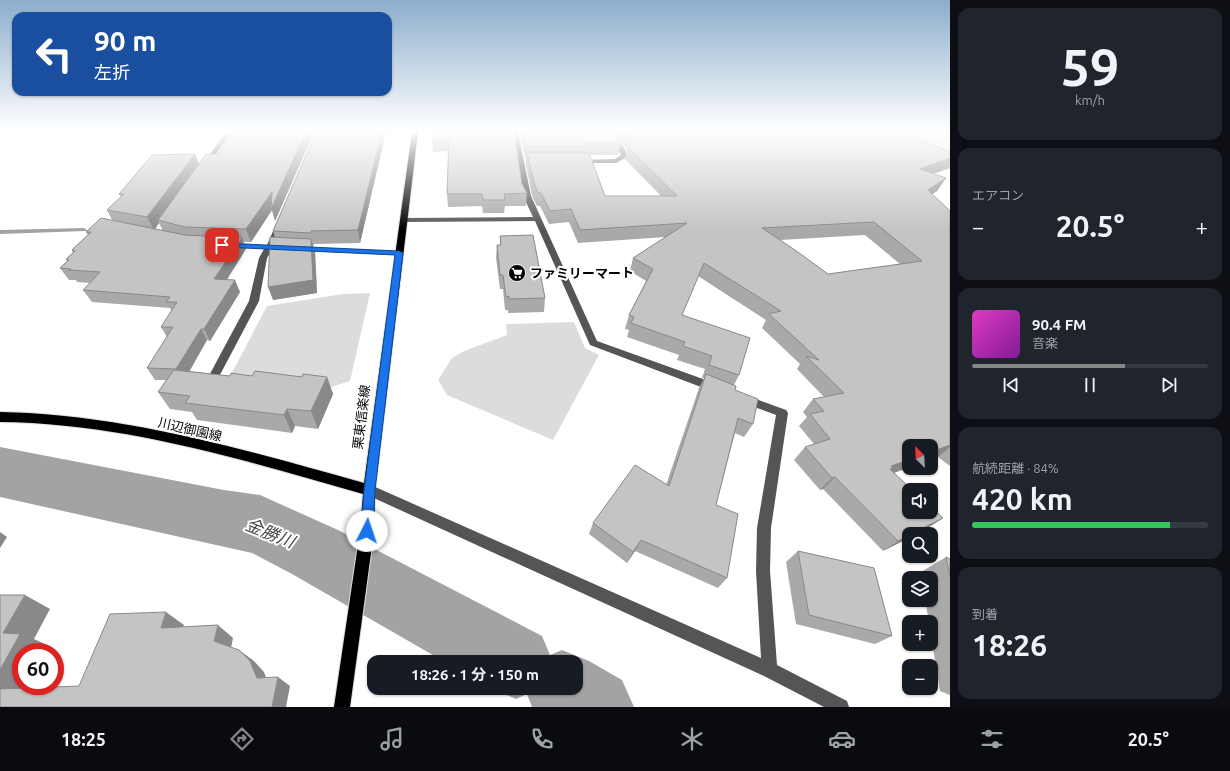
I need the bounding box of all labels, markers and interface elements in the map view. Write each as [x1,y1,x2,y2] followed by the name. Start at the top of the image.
[94,25,156,56] text: 90 m
[28,28,80,80] icon: left
[1061,38,1119,96] text: 59
[94,62,130,82] text: 左折
[1075,93,1105,107] text: km/h
[972,188,1024,202] text: エアコン
[1056,209,1124,243] text: 20.5°
[972,214,984,239] text: −
[1196,214,1208,239] text: +
[205,228,239,262] pin
[211,234,233,256] icon: arrive
[507,263,527,283] supermarket icon: ファミリーマート
[530,266,634,280] place label: ファミリーマート
[1032,316,1086,333] text: 90.4 FM
[1032,336,1058,350] text: 音楽
[1000,374,1022,396] icon: previous
[1079,374,1101,396] icon: pause
[1158,374,1180,396] icon: next
[350,384,372,450] street label: 栗東信楽線
[157,415,223,443] street label: 川辺御園線
[902,439,938,475] north arrow
[902,439,938,695] map controls
[972,461,1059,475] text: 航続距離 · 84%
[972,482,1073,516] text: 420 km
[902,483,938,519] button: sound
[346,510,388,552] position arrow
[243,514,299,552] water label: 金勝川
[902,527,938,563] button: search
[902,571,938,607] button: layers
[972,607,998,621] text: 到着
[902,615,938,651] button: +
[972,628,1047,662] text: 18:26
[12,643,64,695] speed limit sign: 60
[902,659,938,695] button: −
[411,666,539,683] text: 18:26 · 1 分 · 150 m
[228,725,256,753] icon: directions
[378,725,406,753] icon: music
[528,725,556,753] icon: phone
[678,725,706,753] icon: climate
[828,725,856,753] icon: car
[978,725,1006,753] icon: filters
[61,729,106,749] text: 18:25
[1128,729,1169,749] text: 20.5°

